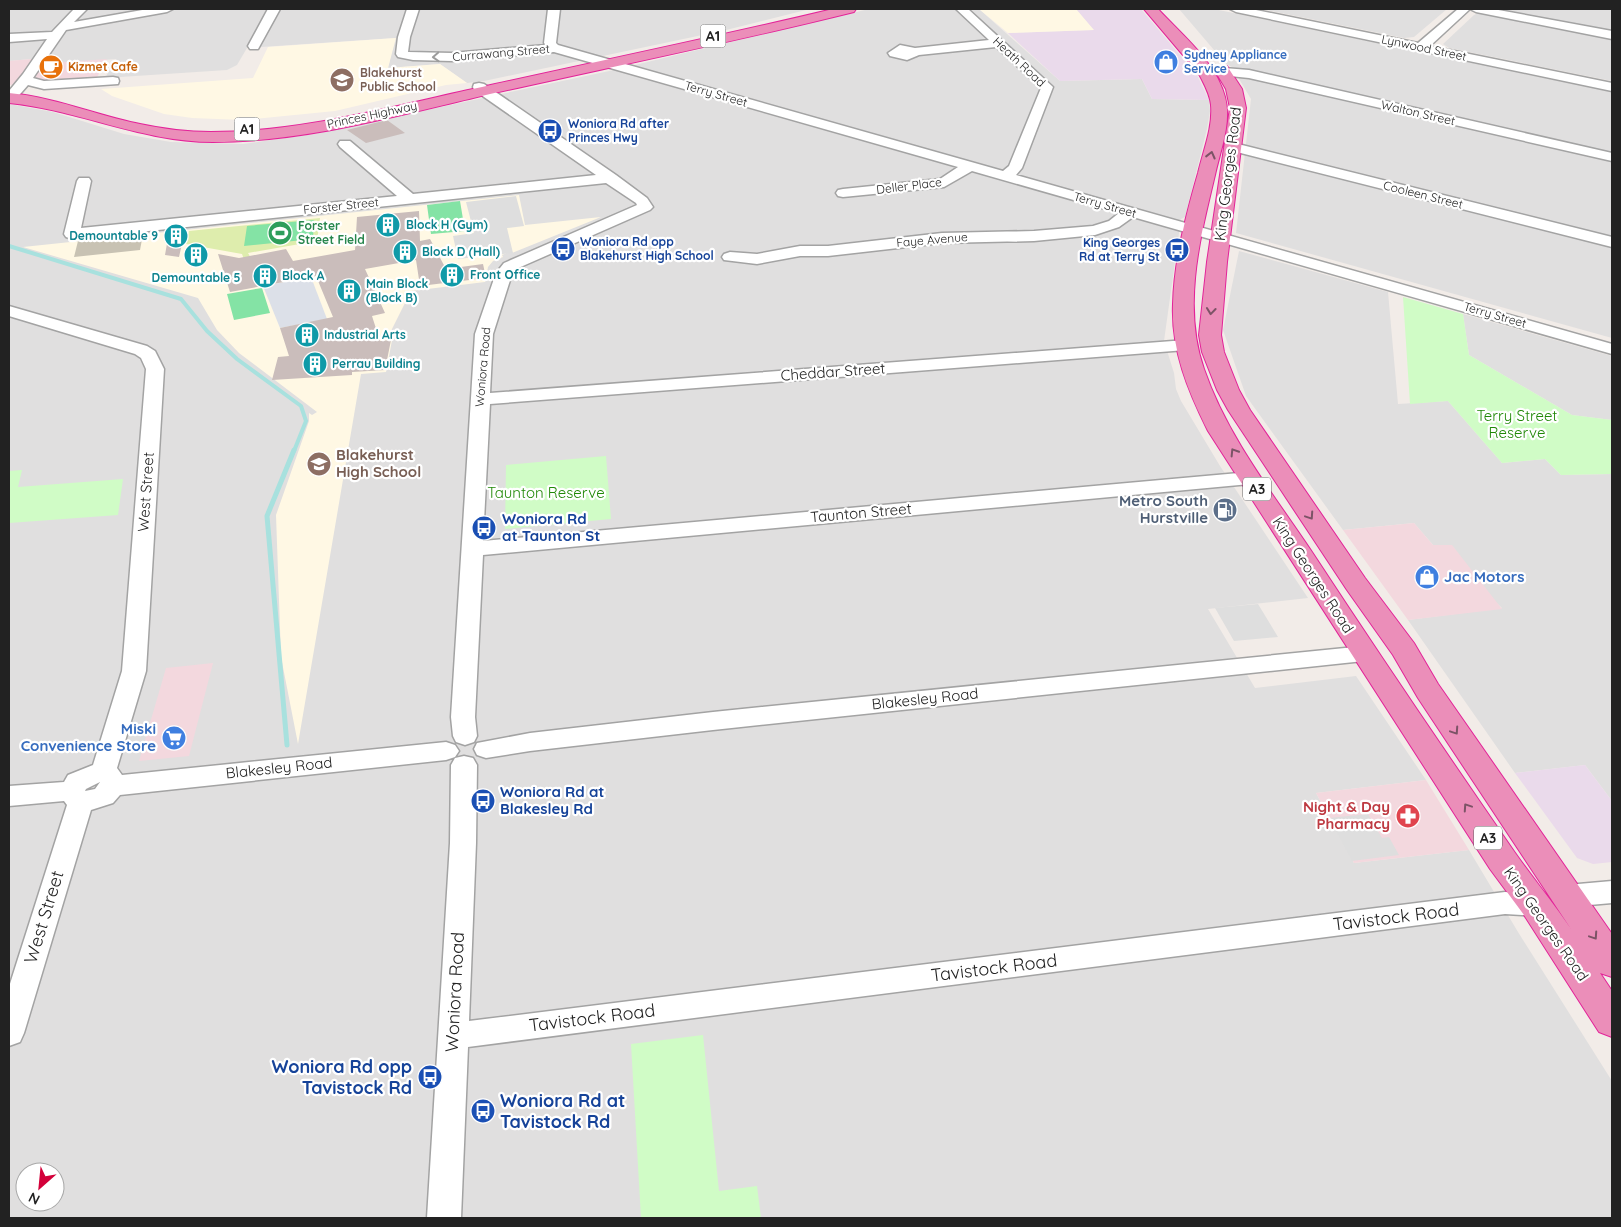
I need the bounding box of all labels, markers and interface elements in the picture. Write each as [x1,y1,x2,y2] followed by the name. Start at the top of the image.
[700,24,726,48] road number: A1
[1380,31,1468,64] street label: Lynwood Street
[990,33,1049,90] street label: Heath Road
[452,41,550,64] street label: Currawang Street
[1184,47,1287,76] place label: Sydney Appliance Service
[1153,49,1179,75] shop icon: Sydney Appliance Service
[432,52,440,63] one-way arrow
[38,54,64,80] cafe icon: Kizmet Cafe
[68,59,138,74] place label: Kizmet Cafe
[360,65,436,94] place label: Blakehurst Public School
[329,67,355,93] school or university icon: Blakehurst Public School
[683,77,749,110] street label: Terry Street
[1380,97,1457,128] street label: Walton Street
[325,98,418,131] street label: Princes Highway
[1210,106,1245,242] street label: King Georges Road
[568,116,669,145] place label: Woniora Rd after Princes Hwy
[234,118,260,140] road number: A1
[537,118,563,144] bus stop icon: Woniora Rd after Princes Hwy
[1205,151,1216,160] one-way arrow
[875,174,943,197] street label: Deller Place
[1382,177,1464,212] street label: Cooleen Street
[1072,188,1138,221] street label: Terry Street
[303,194,379,217] street label: Forster Street
[375,212,401,238] building icon: Block H (Gym)
[406,217,488,232] place label: Block H (Gym)
[298,218,365,247] place label: Forster Street Field
[267,220,293,246] sports icon: Forster Street Field
[163,223,189,249] building icon: Demountable 9
[69,228,158,243] place label: Demountable 9
[896,229,969,250] street label: Faye Avenue
[580,234,714,263] place label: Woniora Rd opp Blakehurst High School
[1079,235,1160,264] place label: King Georges Rd at Terry St
[550,236,576,262] bus stop icon: Woniora Rd opp Blakehurst High School
[1164,237,1190,263] bus stop icon: King Georges Rd at Terry St
[392,239,418,265] building icon: Block D (Hall)
[183,242,209,268] building icon: Demountable 5
[422,244,500,259] place label: Block D (Hall)
[439,262,465,288] building icon: Front Office
[252,263,278,289] building icon: Block A
[470,267,540,282] place label: Front Office
[282,268,325,283] place label: Block A
[152,270,241,285] place label: Demountable 5
[366,276,428,305] place label: Main Block (Block B)
[336,278,362,304] building icon: Main Block (Block B)
[1462,298,1528,331] street label: Terry Street
[1206,307,1217,315] one-way arrow
[294,322,320,348] building icon: Industrial Arts
[472,326,493,408] street label: Woniora Road
[324,327,406,342] place label: Industrial Arts
[302,351,328,377] building icon: Perrau Building
[332,356,420,371] place label: Perrau Building
[780,358,886,385] street label: Cheddar Street
[1477,406,1557,442] park label: Terry Street Reserve
[336,445,421,481] place label: Blakehurst High School
[1230,448,1240,457] one-way arrow
[133,451,158,533] street label: West Street
[306,451,332,477] school or university icon: Blakehurst High School
[1243,478,1271,500] road number: A3
[487,483,605,502] park label: Taunton Reserve
[1119,491,1208,527] place label: Metro South Hurstville
[1212,497,1238,523] fuel station icon: Metro South Hurstville
[810,499,912,526] street label: Taunton Street
[502,509,600,545] place label: Woniora Rd at Taunton St
[1304,510,1313,520] one-way arrow
[1269,513,1358,636] street label: King Georges Road
[471,515,497,541] bus stop icon: Woniora Rd at Taunton St
[1414,564,1440,590] shop icon: Jac Motors
[1444,567,1525,586] place label: Jac Motors
[871,683,979,714] street label: Blakesley Road
[21,719,156,755] place label: Miski Convenience Store
[161,725,187,751] supermarket icon: Miski Convenience Store
[1449,726,1458,735] one-way arrow
[225,752,333,783] street label: Blakesley Road
[500,782,604,818] place label: Woniora Rd at Blakesley Rd
[470,788,496,814] bus stop icon: Woniora Rd at Blakesley Rd
[1303,797,1390,833] place label: Night & Day Pharmacy
[1395,803,1421,829] pharmacy icon: Night & Day Pharmacy
[1464,803,1473,813] one-way arrow
[1474,826,1502,850] road number: A3
[1500,863,1593,984] street label: King Georges Road
[18,868,69,966] street label: West Street
[1332,897,1460,936] street label: Tavistock Road
[1588,930,1597,940] one-way arrow
[440,931,469,1053] street label: Woniora Road
[930,948,1058,987] street label: Tavistock Road
[528,998,656,1037] street label: Tavistock Road
[271,1055,412,1099] place label: Woniora Rd opp Tavistock Rd
[417,1064,443,1090] bus stop icon: Woniora Rd opp Tavistock Rd
[500,1089,625,1133] place label: Woniora Rd at Tavistock Rd
[470,1098,496,1124] bus stop icon: Woniora Rd at Tavistock Rd
[15,1162,65,1212] north arrow
[25,1188,43,1209] text: N

